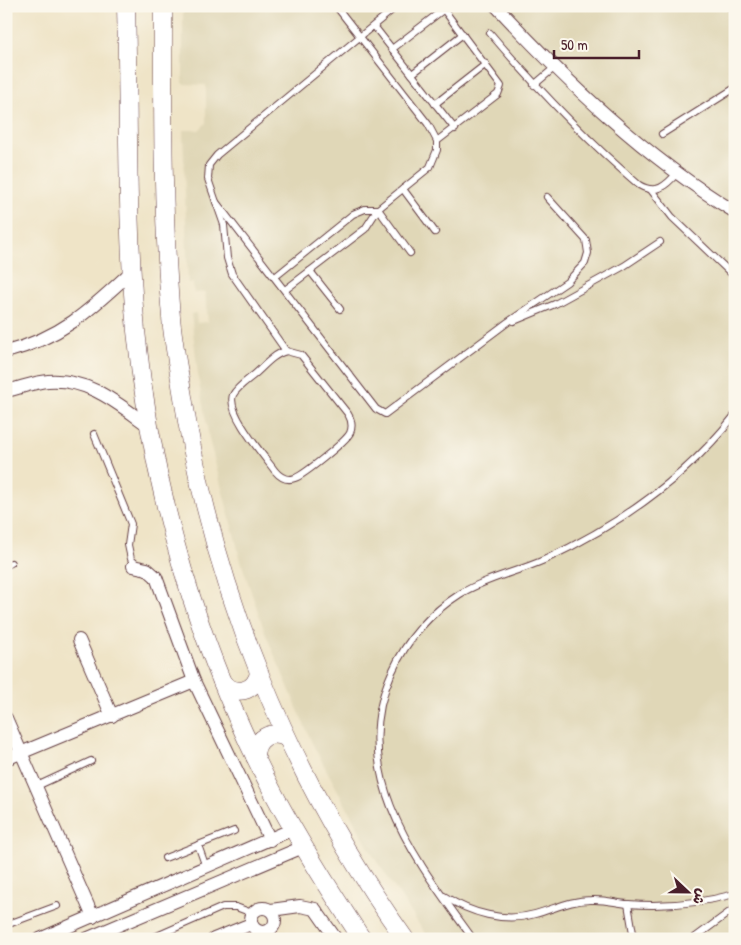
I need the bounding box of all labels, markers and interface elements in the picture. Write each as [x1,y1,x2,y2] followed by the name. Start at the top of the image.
[554,28,638,60] scale bar
[561,34,588,55] text: 50 m
[664,868,714,918] north arrow
[689,886,712,908] text: ش

